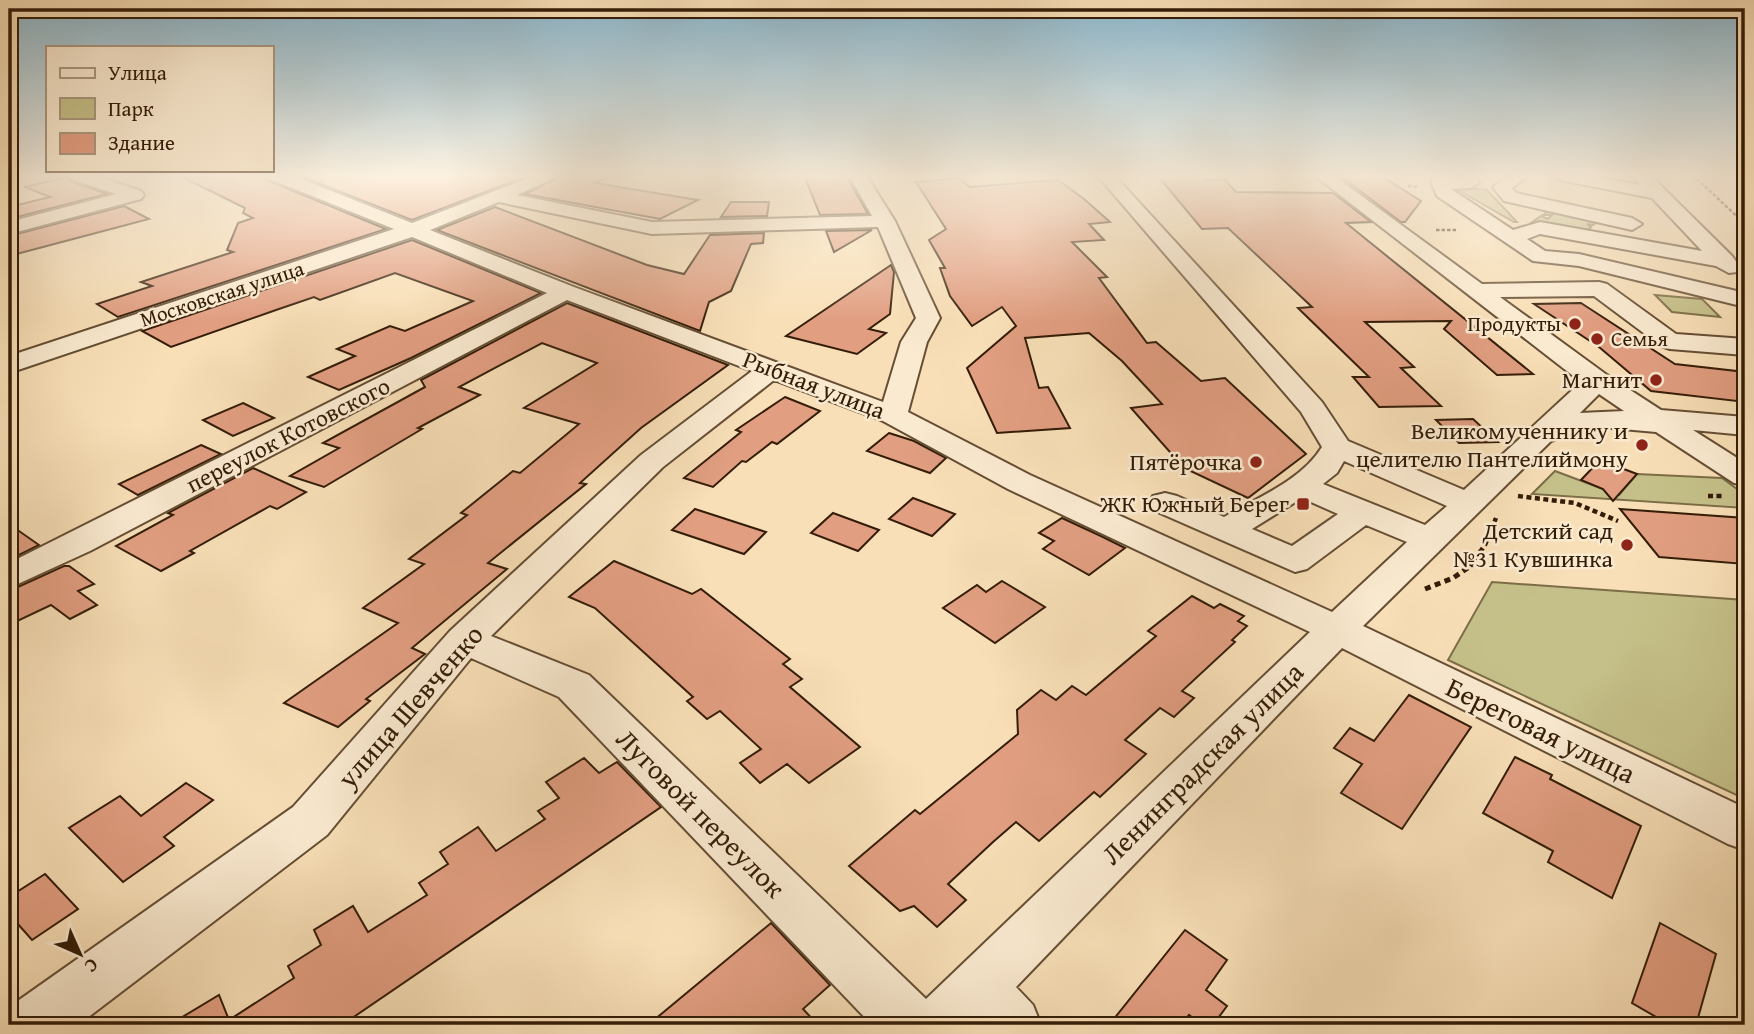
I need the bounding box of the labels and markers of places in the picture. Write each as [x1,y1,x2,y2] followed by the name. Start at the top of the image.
[1467,308,1561,339] place label: Продукты
[1567,316,1583,332] marker: Продукты
[1611,323,1668,354] place label: Семья
[1589,331,1605,347] marker: Семья
[1562,362,1642,397] place label: Магнит
[1648,372,1664,388] marker: Магнит
[1356,413,1628,476] place label: Великомученнику и целителю Пантелиймону
[1634,437,1650,453] marker: Великомученнику и целителю Пантелиймону
[1130,444,1243,479] place label: Пятёрочка
[1248,454,1264,470] marker: Пятёрочка
[1099,486,1289,521] place label: ЖК Южный Берег
[1295,496,1311,512] marker: ЖК Южный Берег
[1453,513,1614,576] place label: Детский сад №31 Кувшинка
[1619,537,1635,553] marker: Детский сад №31 Кувшинка

